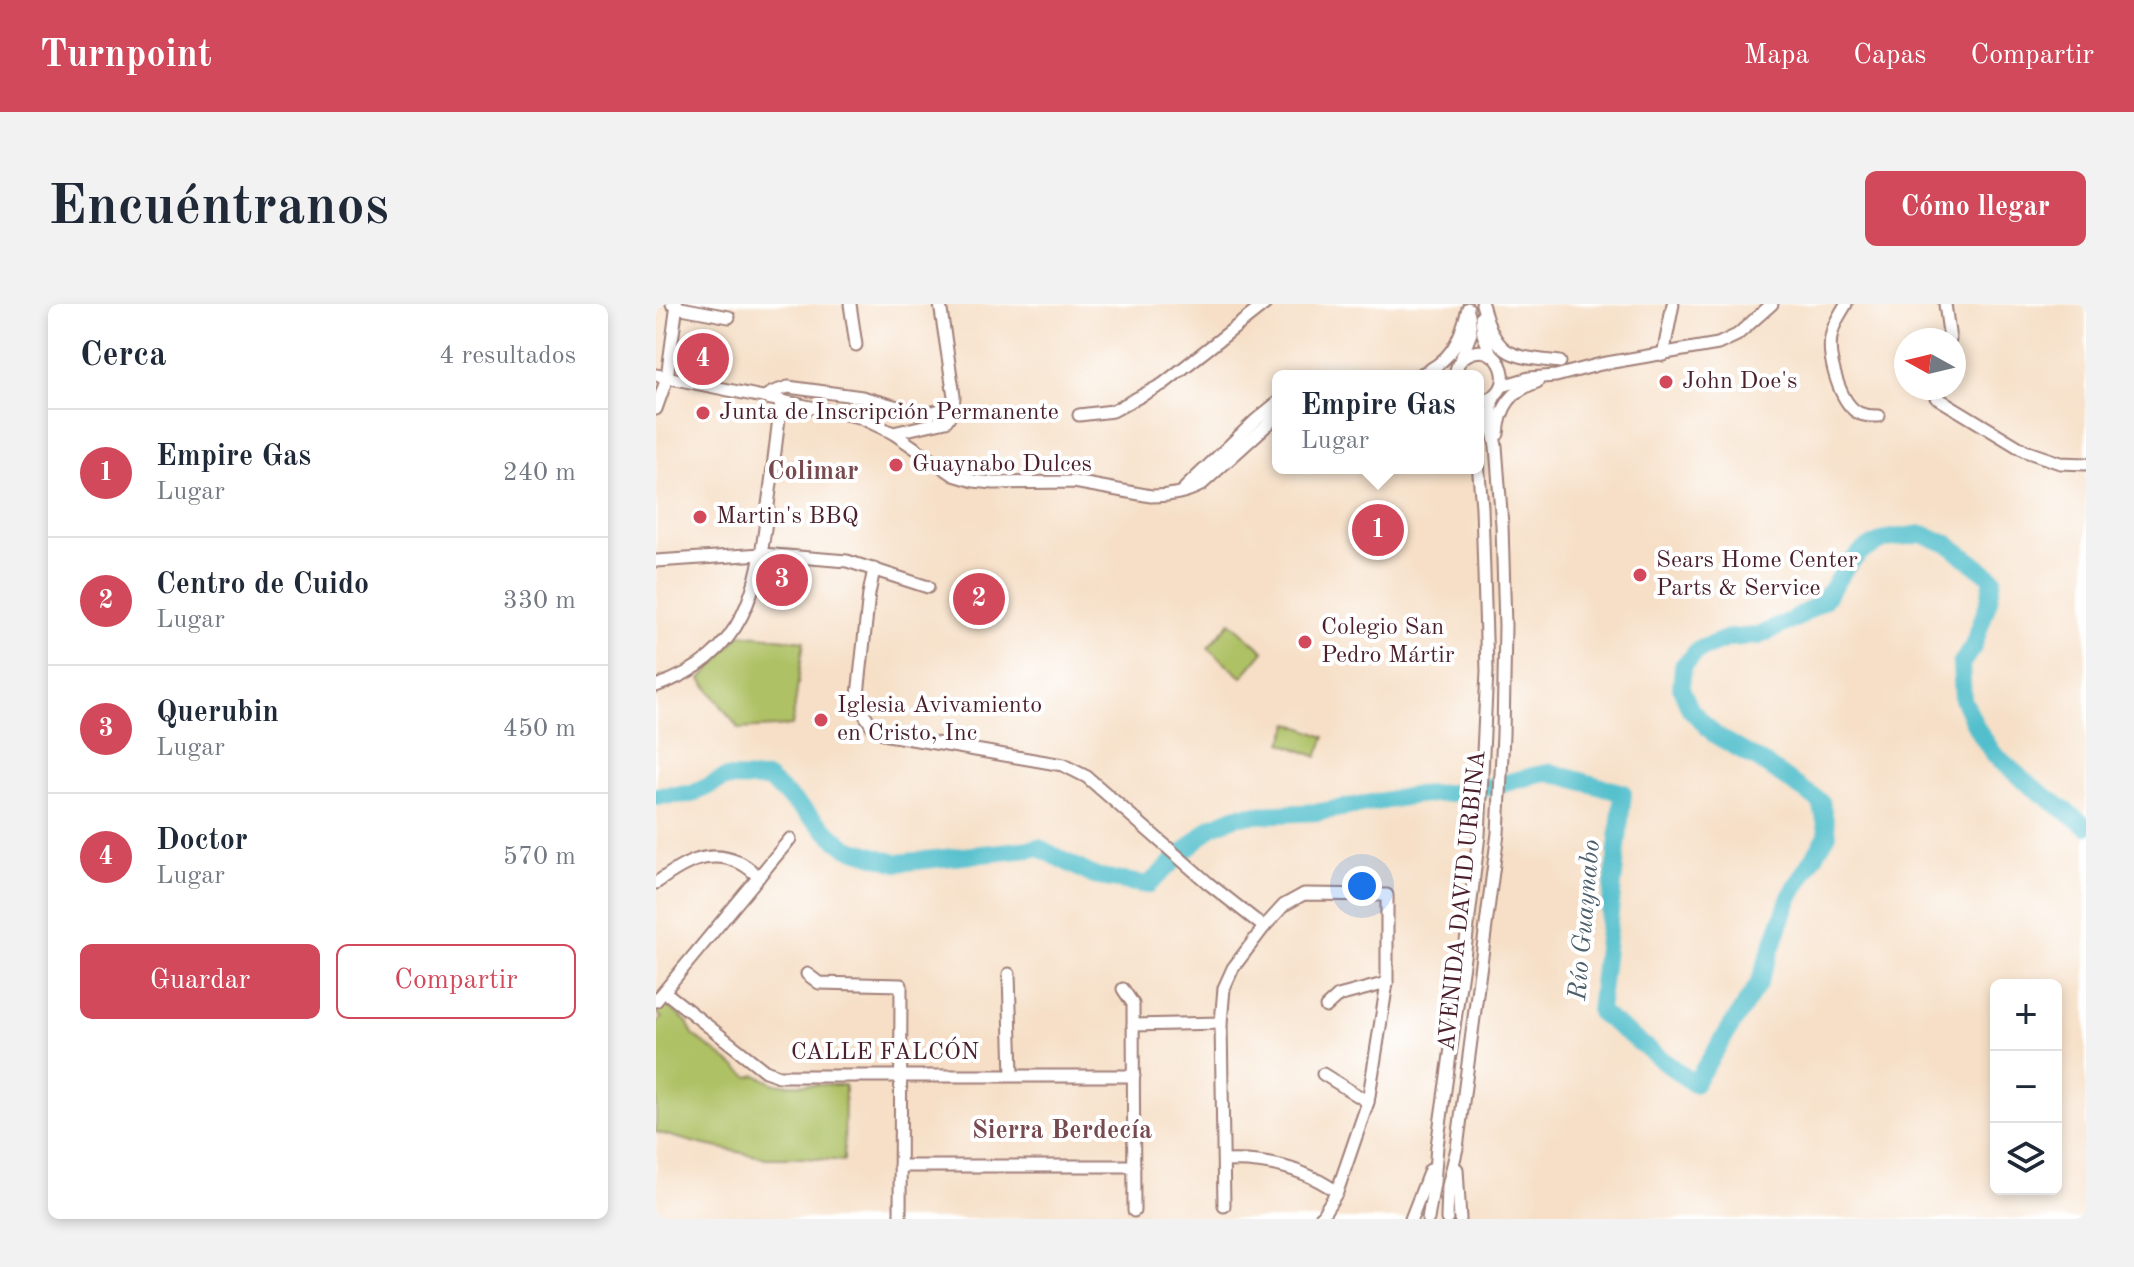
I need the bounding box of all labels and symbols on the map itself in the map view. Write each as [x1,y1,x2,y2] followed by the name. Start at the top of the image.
[1894,328,1966,400] north arrow
[677,329,729,389] pin: 4
[1682,370,1797,394] place label: John Doe's
[1657,373,1675,391] marker: John Doe's
[719,401,1059,425] place label: Junta de Inscripción Permanente
[694,404,712,422] marker: Junta de Inscripción Permanente
[912,453,1092,477] place label: Guaynabo Dulces
[887,456,905,474] marker: Guaynabo Dulces
[767,459,859,485] district label: Colimar
[1352,500,1404,560] pin: 1
[716,505,858,529] place label: Martin's BBQ
[691,508,709,526] marker: Martin's BBQ
[1656,549,1858,601] place label: Sears Home Center Parts & Service
[756,550,808,610] pin: 3
[1631,566,1649,584] marker: Sears Home Center Parts & Service
[953,569,1005,629] pin: 2
[1321,616,1455,668] place label: Colegio San Pedro Mártir
[1296,633,1314,651] marker: Colegio San Pedro Mártir
[837,694,1042,746] place label: Iglesia Avivamiento en Cristo, Inc
[812,711,830,729] marker: Iglesia Avivamiento en Cristo, Inc
[1435,749,1491,1053] street label: AVENIDA DAVID URBINA
[1565,838,1605,1003] water label: Río Guaynabo
[1342,866,1382,906] your location
[791,1036,979,1065] street label: CALLE FALCÓN
[972,1118,1152,1144] district label: Sierra Berdecía

